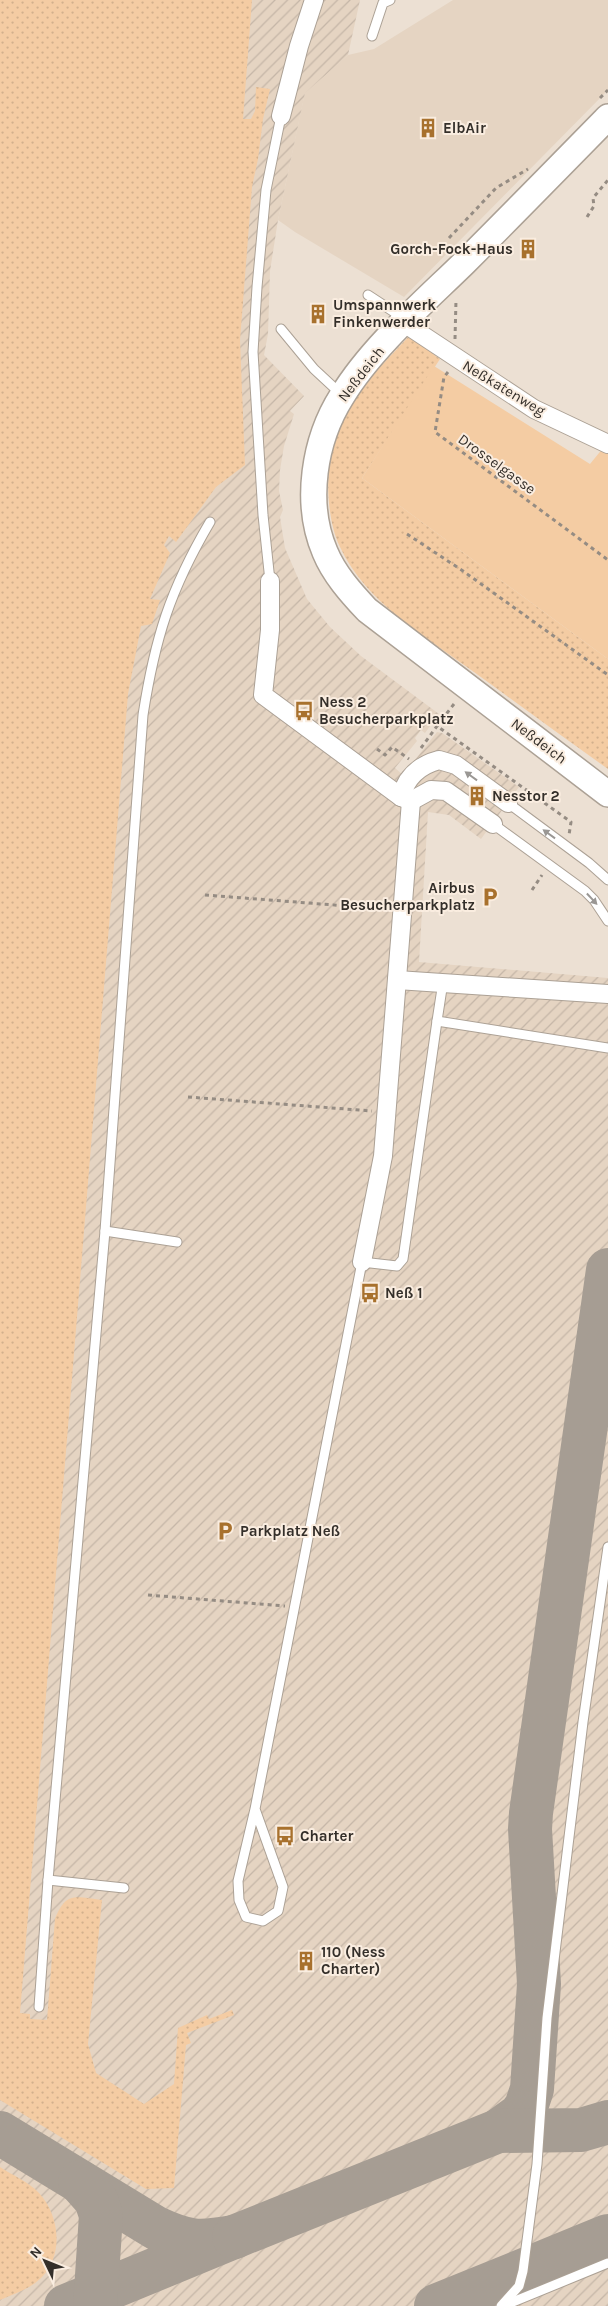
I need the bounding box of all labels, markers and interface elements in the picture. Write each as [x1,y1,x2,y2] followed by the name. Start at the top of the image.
[417,117,439,139] building icon: ElbAir
[443,119,486,137] place label: ElbAir
[517,238,539,260] building icon: Gorch-Fock-Haus
[390,240,513,258] place label: Gorch-Fock-Haus
[333,296,436,331] place label: Umspannwerk Finkenwerder
[307,303,329,325] building icon: Umspannwerk Finkenwerder
[334,343,388,405] street label: Neßdeich
[459,356,549,420] street label: Neßkatenweg
[455,430,539,498] street label: Drosselgasse
[319,693,454,728] place label: Ness 2 Besucherparkplatz
[293,700,315,722] bus stop icon: Ness 2 Besucherparkplatz
[508,714,570,768] street label: Neßdeich
[464,771,478,781] one-way arrow
[466,785,488,807] building icon: Nesstor 2
[492,787,560,805] place label: Nesstor 2
[543,828,556,839] one-way arrow
[340,879,475,914] place label: Airbus Besucherparkplatz
[479,886,501,908] parking icon: Airbus Besucherparkplatz
[586,892,598,904] one-way arrow
[359,1282,381,1304] bus stop icon: Neß 1
[385,1284,423,1302] place label: Neß 1
[214,1520,236,1542] parking icon: Parkplatz Neß
[240,1522,340,1540] place label: Parkplatz Neß
[274,1825,296,1847] bus stop icon: Charter
[300,1827,353,1845] place label: Charter
[321,1943,386,1978] place label: 110 (Ness Charter)
[295,1950,317,1972] building icon: 110 (Ness Charter)
[20,2236,70,2286] north arrow
[26,2243,46,2262] text: N

